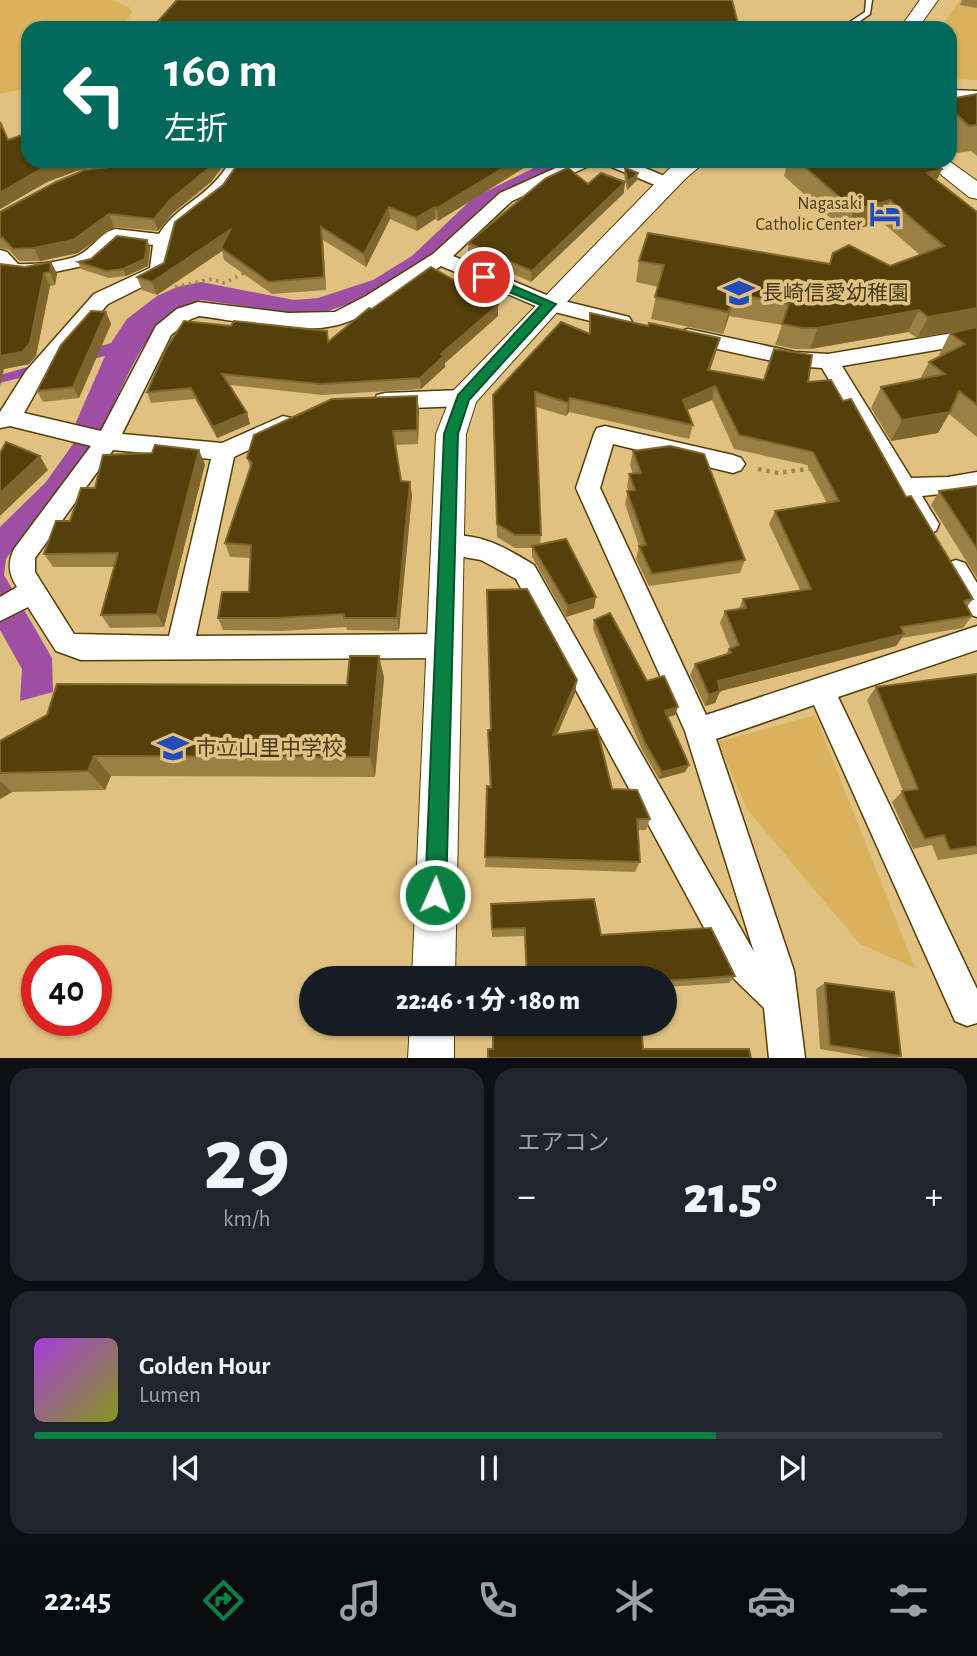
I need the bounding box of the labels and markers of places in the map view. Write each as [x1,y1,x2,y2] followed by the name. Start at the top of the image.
[755,195,862,234] place label: Nagasaki Catholic Center
[868,197,902,231] hotel icon: Nagasaki Catholic Center
[454,247,514,307] pin
[722,276,756,310] school or university icon: 長崎信愛幼稚園
[762,282,909,304] place label: 長崎信愛幼稚園
[156,731,190,765] school or university icon: 市立山里中学校
[196,737,343,759] place label: 市立山里中学校

